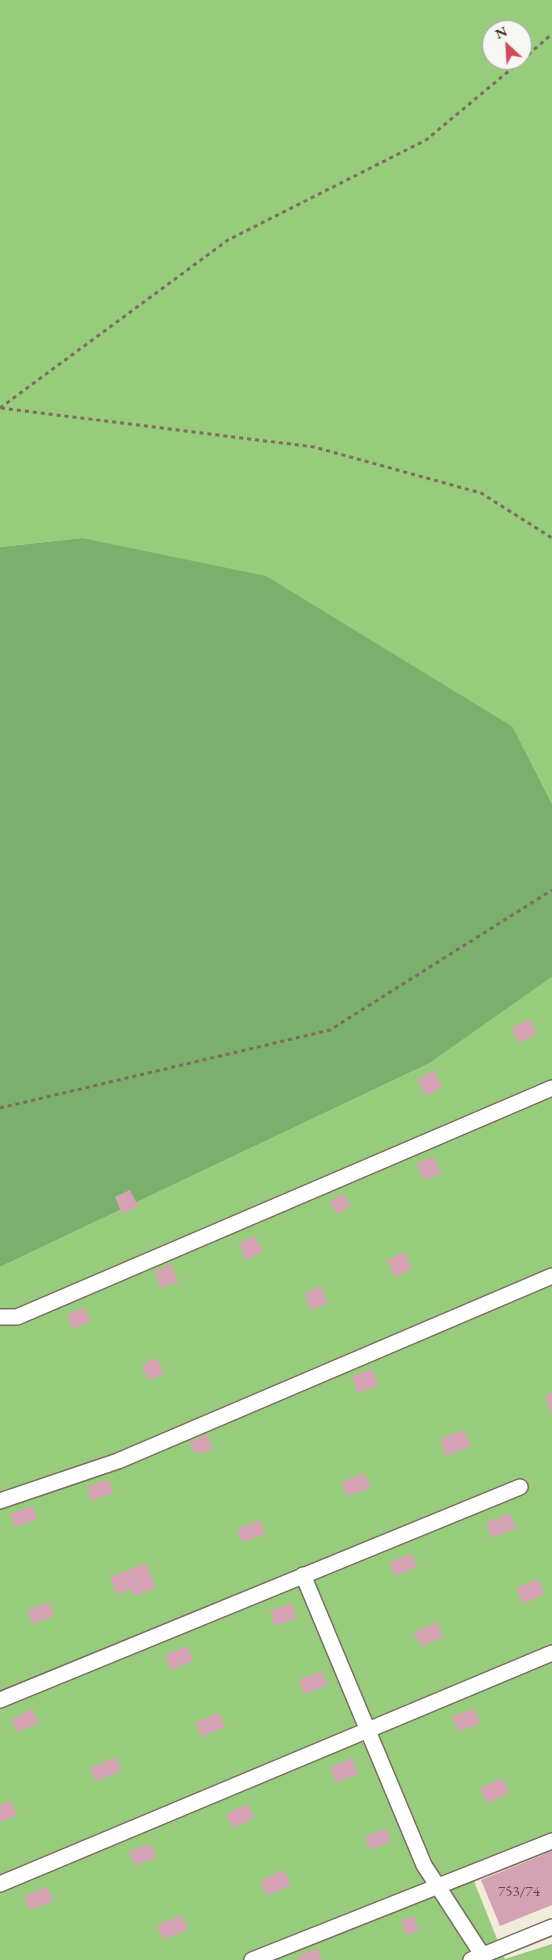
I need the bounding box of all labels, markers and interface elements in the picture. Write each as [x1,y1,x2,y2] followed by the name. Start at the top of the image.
[482,20,532,70] north arrow
[492,22,510,43] text: N
[498,1883,540,1901] house number: 753/74

